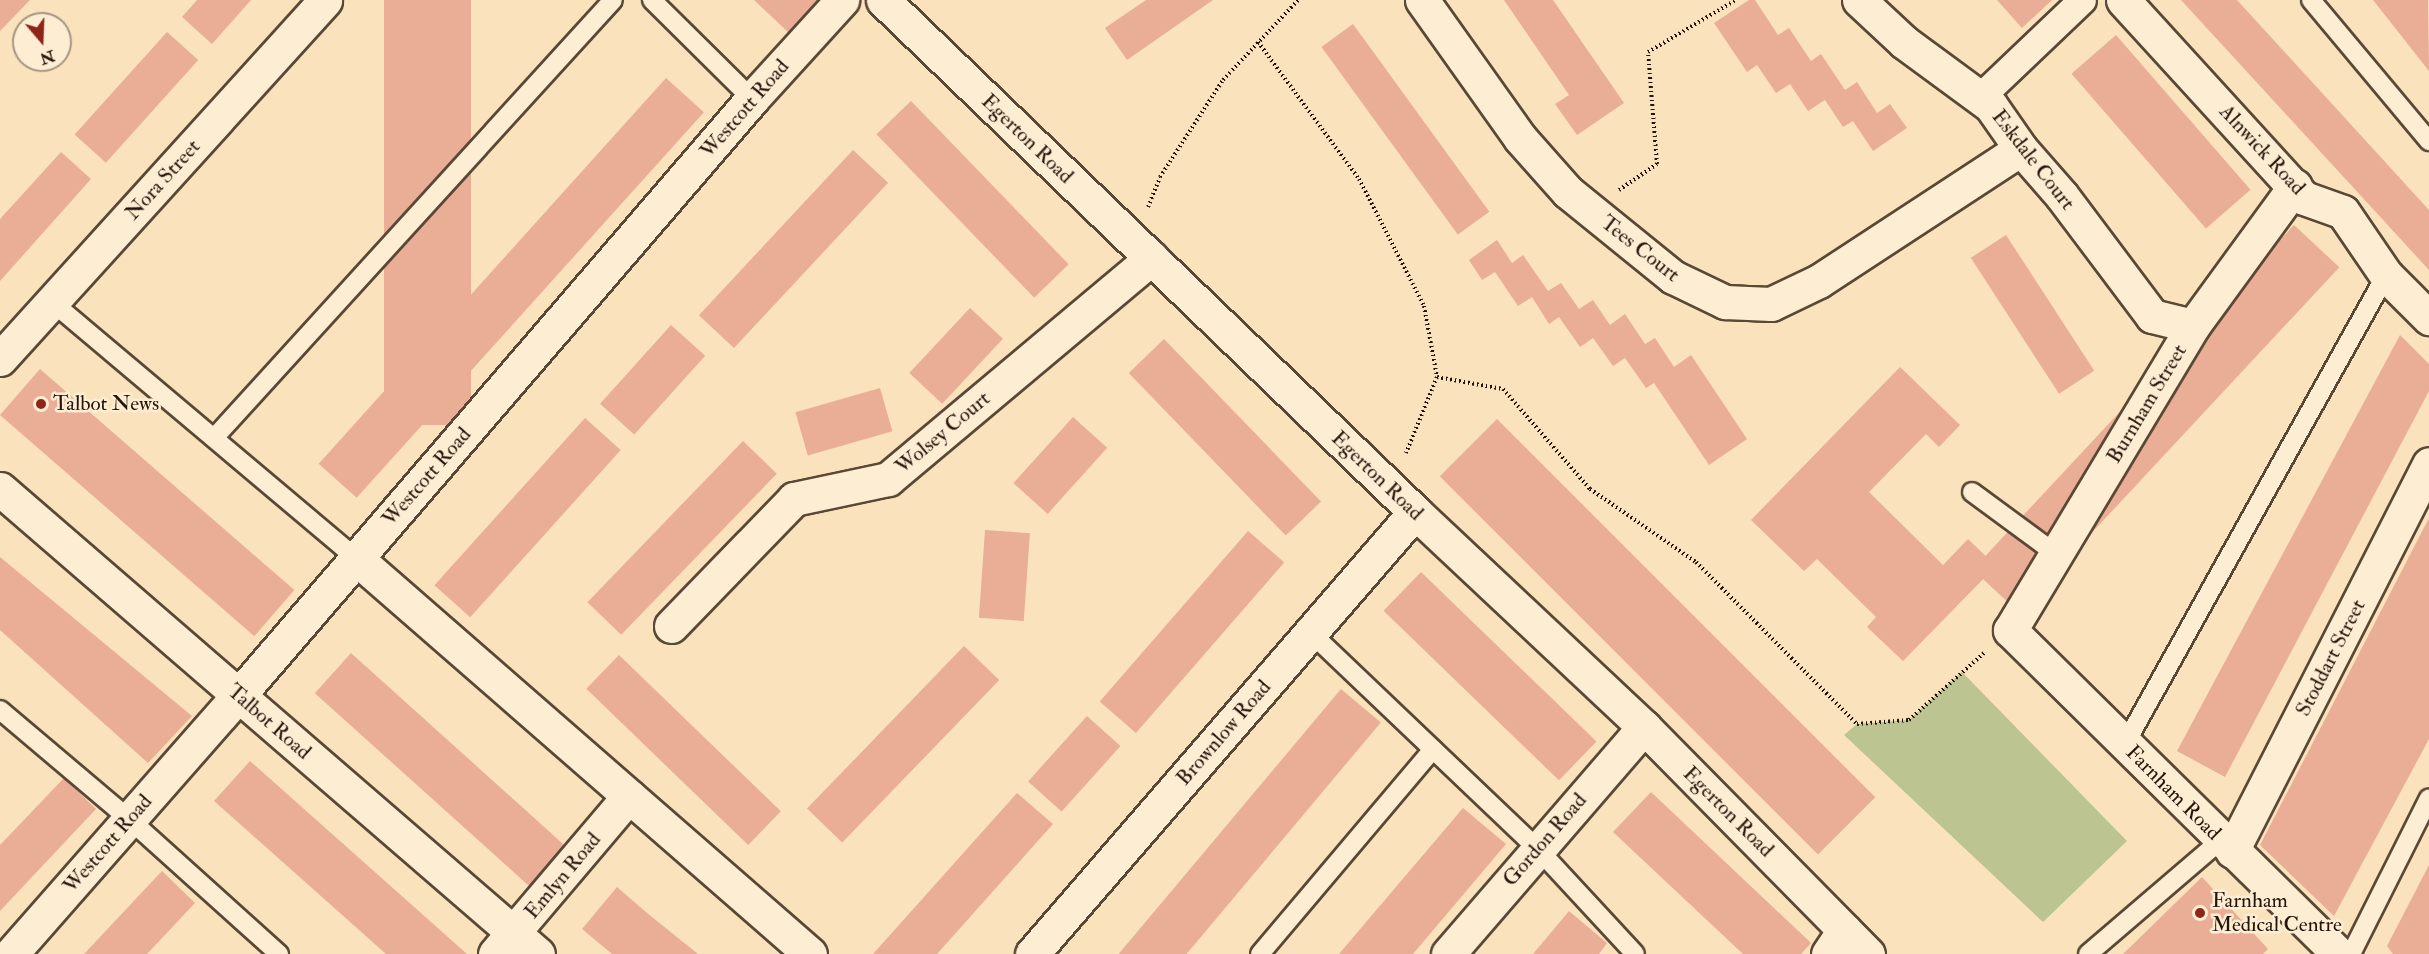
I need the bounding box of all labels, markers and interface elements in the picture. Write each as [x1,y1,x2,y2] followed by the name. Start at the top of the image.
[12,12,72,72] north arrow
[37,45,57,69] text: N
[695,54,795,164] street label: Westcott Road
[976,89,1078,189] street label: Egerton Road
[2214,100,2310,200] street label: Alnwick Road
[1986,105,2080,215] street label: Eskdale Court
[120,134,206,226] street label: Nora Street
[1596,210,1684,288] street label: Tees Court
[2102,340,2192,468] street label: Burnham Street
[891,386,995,480] street label: Wolsey Court
[53,391,159,417] place label: Talbot News
[34,397,48,411] marker: Talbot News
[377,422,477,532] street label: Westcott Road
[1326,426,1428,526] street label: Egerton Road
[2291,595,2371,721] street label: Stoddart Street
[1171,675,1277,791] street label: Brownlow Road
[222,679,316,765] street label: Talbot Road
[2120,740,2226,846] street label: Farnham Road
[1677,761,1779,863] street label: Egerton Road
[1498,788,1592,892] street label: Gordon Road
[58,789,158,899] street label: Westcott Road
[520,828,606,924] street label: Emlyn Road
[2212,888,2342,938] place label: Farnham Medical Centre
[2193,906,2207,920] marker: Farnham Medical Centre

